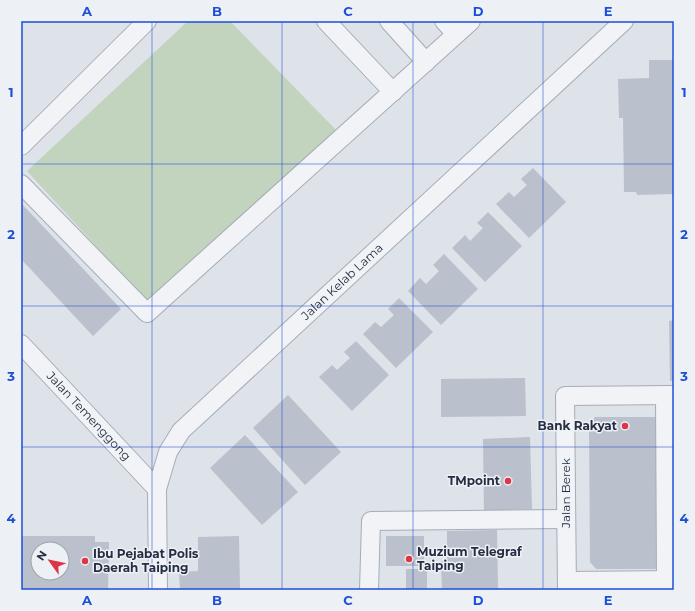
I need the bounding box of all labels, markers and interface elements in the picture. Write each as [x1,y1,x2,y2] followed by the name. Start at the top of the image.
[81,3,93,19] text: A
[212,3,222,19] text: B
[343,3,353,19] text: C
[473,3,484,19] text: D
[604,3,613,19] text: E
[8,84,14,100] text: 1
[681,84,687,100] text: 1
[7,226,15,242] text: 2
[680,226,688,242] text: 2
[297,240,386,324] street label: Jalan Kelab Lama
[43,367,134,464] street label: Jalan Temenggong
[6,368,15,384] text: 3
[679,368,688,384] text: 3
[538,418,618,433] place label: Bank Rakyat
[620,421,630,431] marker: Bank Rakyat
[558,457,573,529] street label: Jalan Berek
[448,473,501,488] place label: TMpoint
[503,476,513,486] marker: TMpoint
[7,510,16,526] text: 4
[680,510,689,526] text: 4
[30,541,70,581] north arrow
[417,544,523,573] place label: Muzium Telegraf Taiping
[93,546,199,575] place label: Ibu Pejabat Polis Daerah Taiping
[33,548,50,563] text: N
[404,554,414,564] marker: Muzium Telegraf Taiping
[80,556,90,566] marker: Ibu Pejabat Polis Daerah Taiping
[81,592,93,608] text: A
[212,592,222,608] text: B
[343,592,353,608] text: C
[473,592,484,608] text: D
[604,592,613,608] text: E

